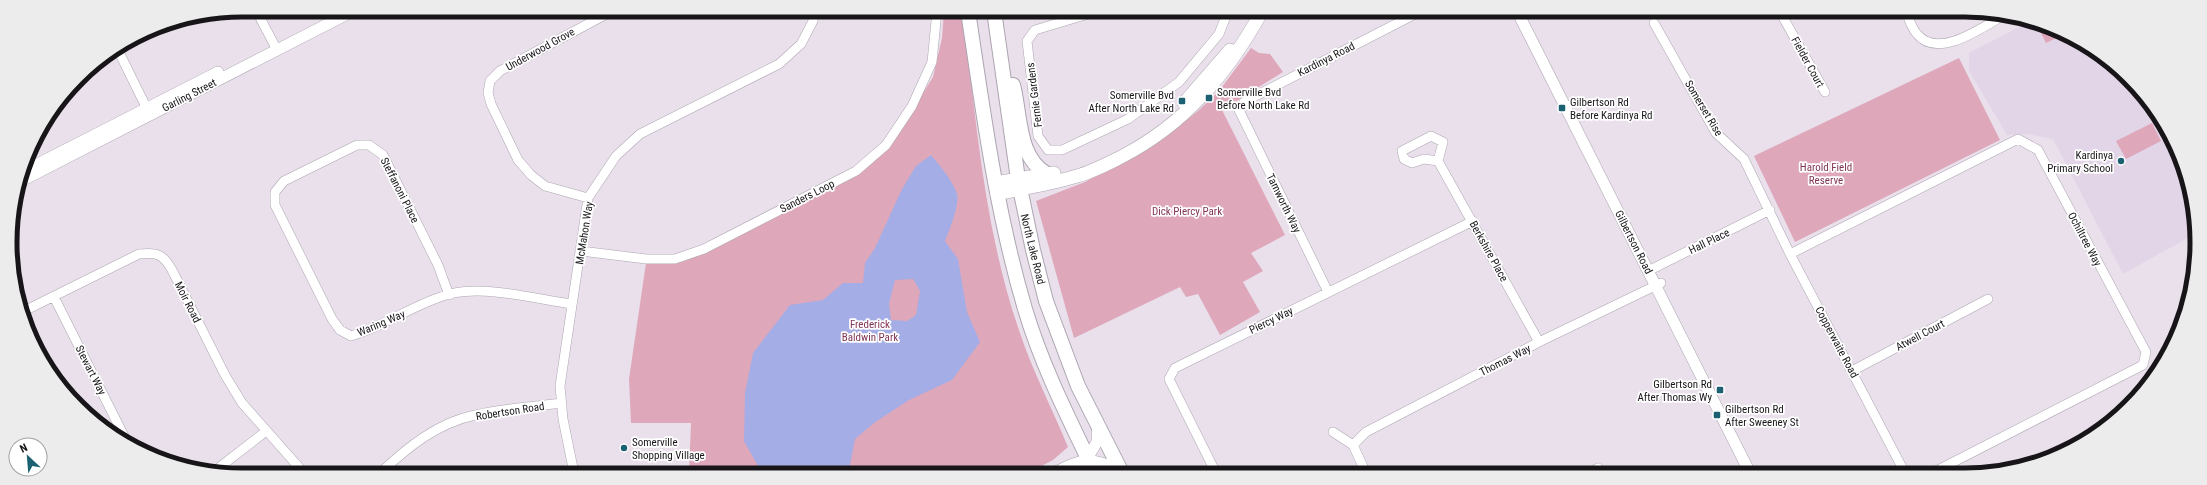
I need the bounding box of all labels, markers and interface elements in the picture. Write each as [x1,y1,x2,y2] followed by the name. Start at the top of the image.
[504,25,577,74] street label: Underwood Grove
[1788,35,1827,90] street label: Fielder Court
[1296,40,1357,79] street label: Kardinya Road
[1024,62,1045,128] street label: Fernie Gardens
[160,76,219,115] street label: Garling Street
[1682,78,1725,138] street label: Somerset Rise
[1217,86,1309,112] place label: Somerville Bvd Before North Lake Rd
[1089,89,1174,115] place label: Somerville Bvd After North Lake Rd
[1204,93,1214,103] marker: Somerville Bvd Before North Lake Rd
[1177,96,1187,106] marker: Somerville Bvd After North Lake Rd
[1570,96,1653,122] place label: Gilbertson Rd Before Kardinya Rd
[1557,103,1567,113] marker: Gilbertson Rd Before Kardinya Rd
[2047,149,2113,175] place label: Kardinya Primary School
[377,155,422,225] street label: Steffanoni Place
[2116,156,2126,166] marker: Kardinya Primary School
[1800,161,1852,187] park label: Harold Field Reserve
[1264,172,1304,235] street label: Tamworth Way
[778,177,837,216] street label: Sanders Loop
[573,200,596,266] street label: McMahon Way
[1152,205,1222,218] park label: Dick Piercy Park
[1612,208,1655,276] street label: Gilbertson Road
[2065,210,2104,269] street label: Ochiltree Way
[1017,213,1048,286] street label: North Lake Road
[1467,219,1511,284] street label: Berkshire Place
[1687,226,1732,257] street label: Hall Place
[172,280,203,325] street label: Moir Road
[1247,304,1296,337] street label: Piercy Way
[1812,304,1861,380] street label: Copperwaite Road
[355,307,407,339] street label: Waring Way
[1894,317,1947,354] street label: Atwell Court
[842,318,898,344] park label: Frederick Baldwin Park
[1477,342,1533,379] street label: Thomas Way
[73,343,109,398] street label: Stewart Way
[1637,378,1712,404] place label: Gilbertson Rd After Thomas Wy
[1715,385,1725,395] marker: Gilbertson Rd After Thomas Wy
[475,400,545,423] street label: Robertson Road
[1725,403,1799,429] place label: Gilbertson Rd After Sweeney St
[1712,410,1722,420] marker: Gilbertson Rd After Sweeney St
[632,436,705,462] place label: Somerville Shopping Village
[8,437,48,477] north arrow
[18,441,30,456] text: N
[619,443,629,453] marker: Somerville Shopping Village

